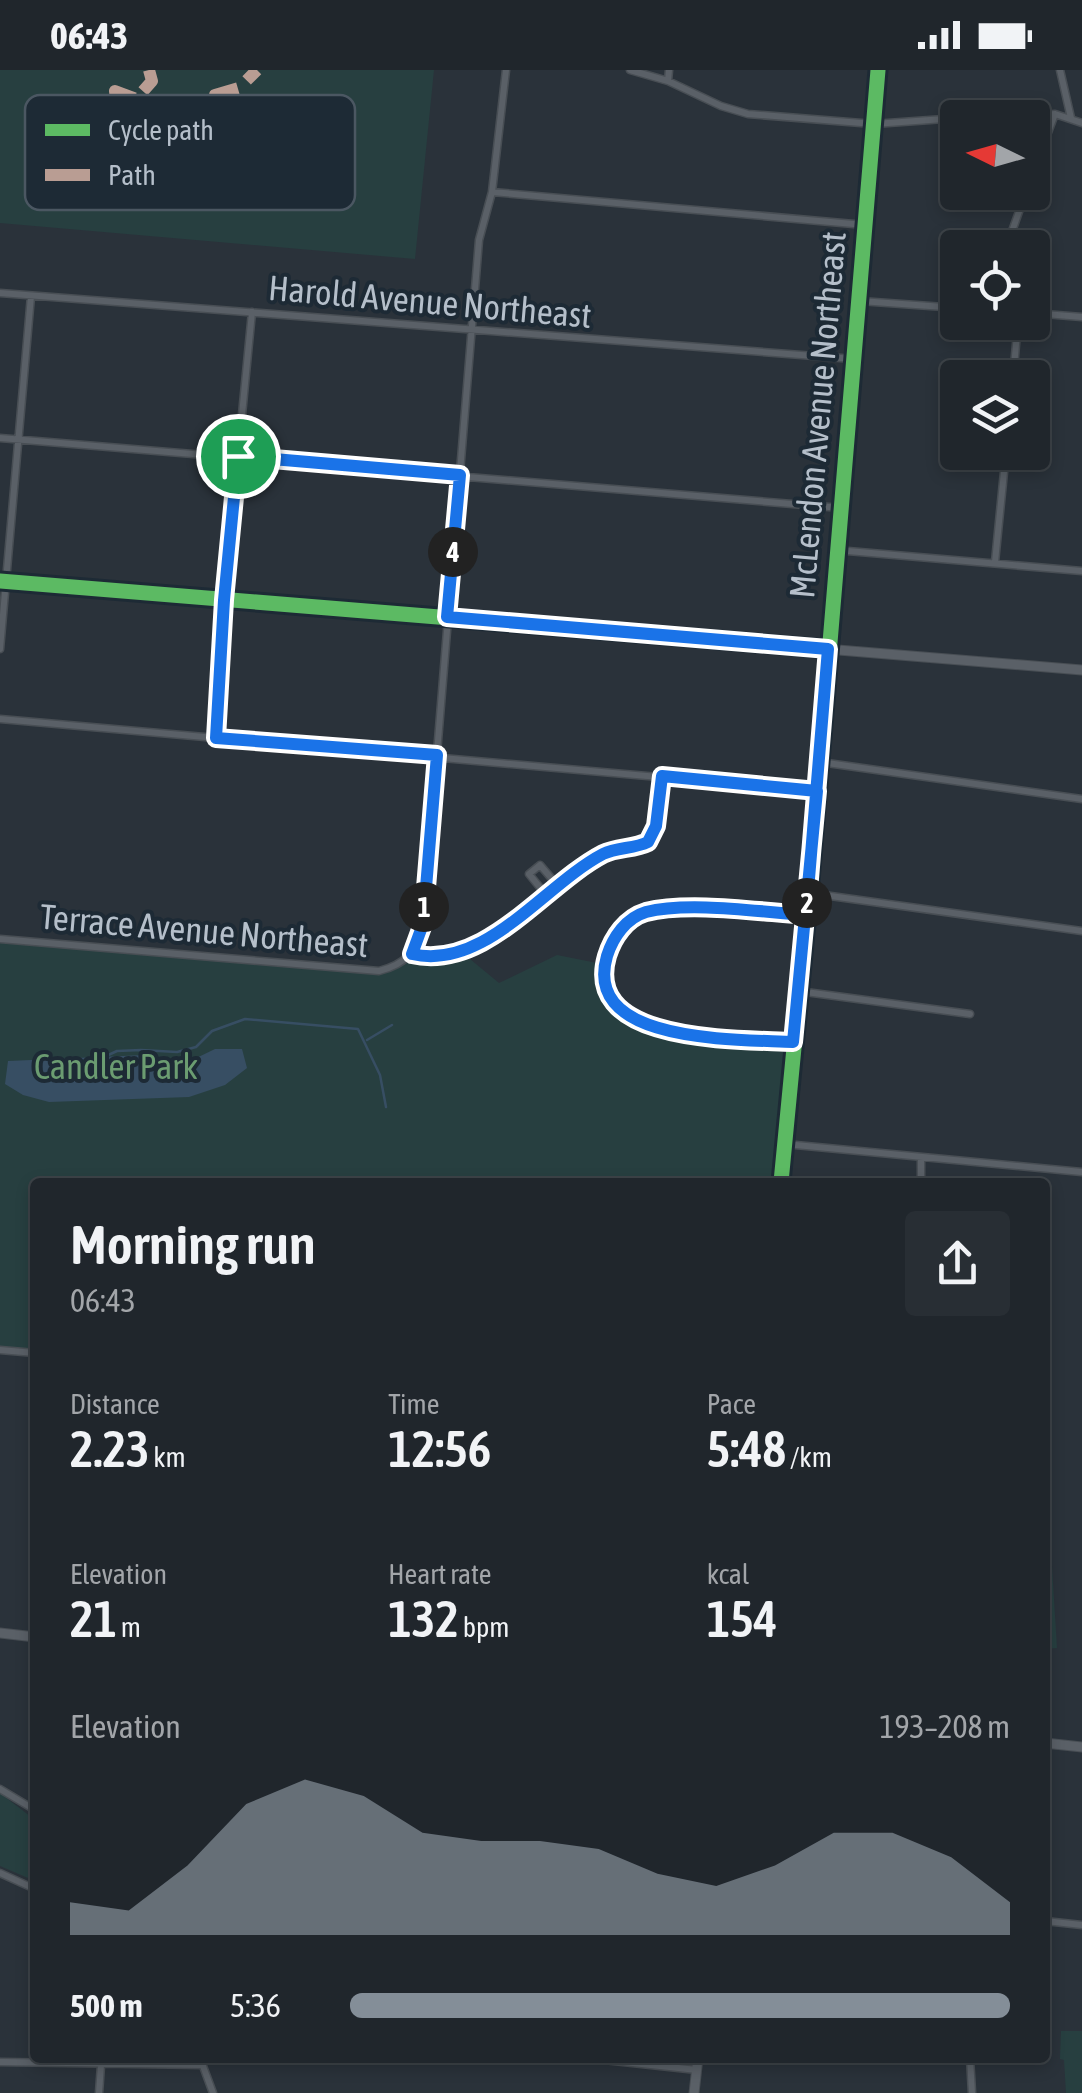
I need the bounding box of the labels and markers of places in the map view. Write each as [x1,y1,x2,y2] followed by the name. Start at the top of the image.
[196,414,281,499] pin
[428,527,478,577] pin: 4
[782,878,832,928] pin: 2
[399,882,449,932] pin: 1

